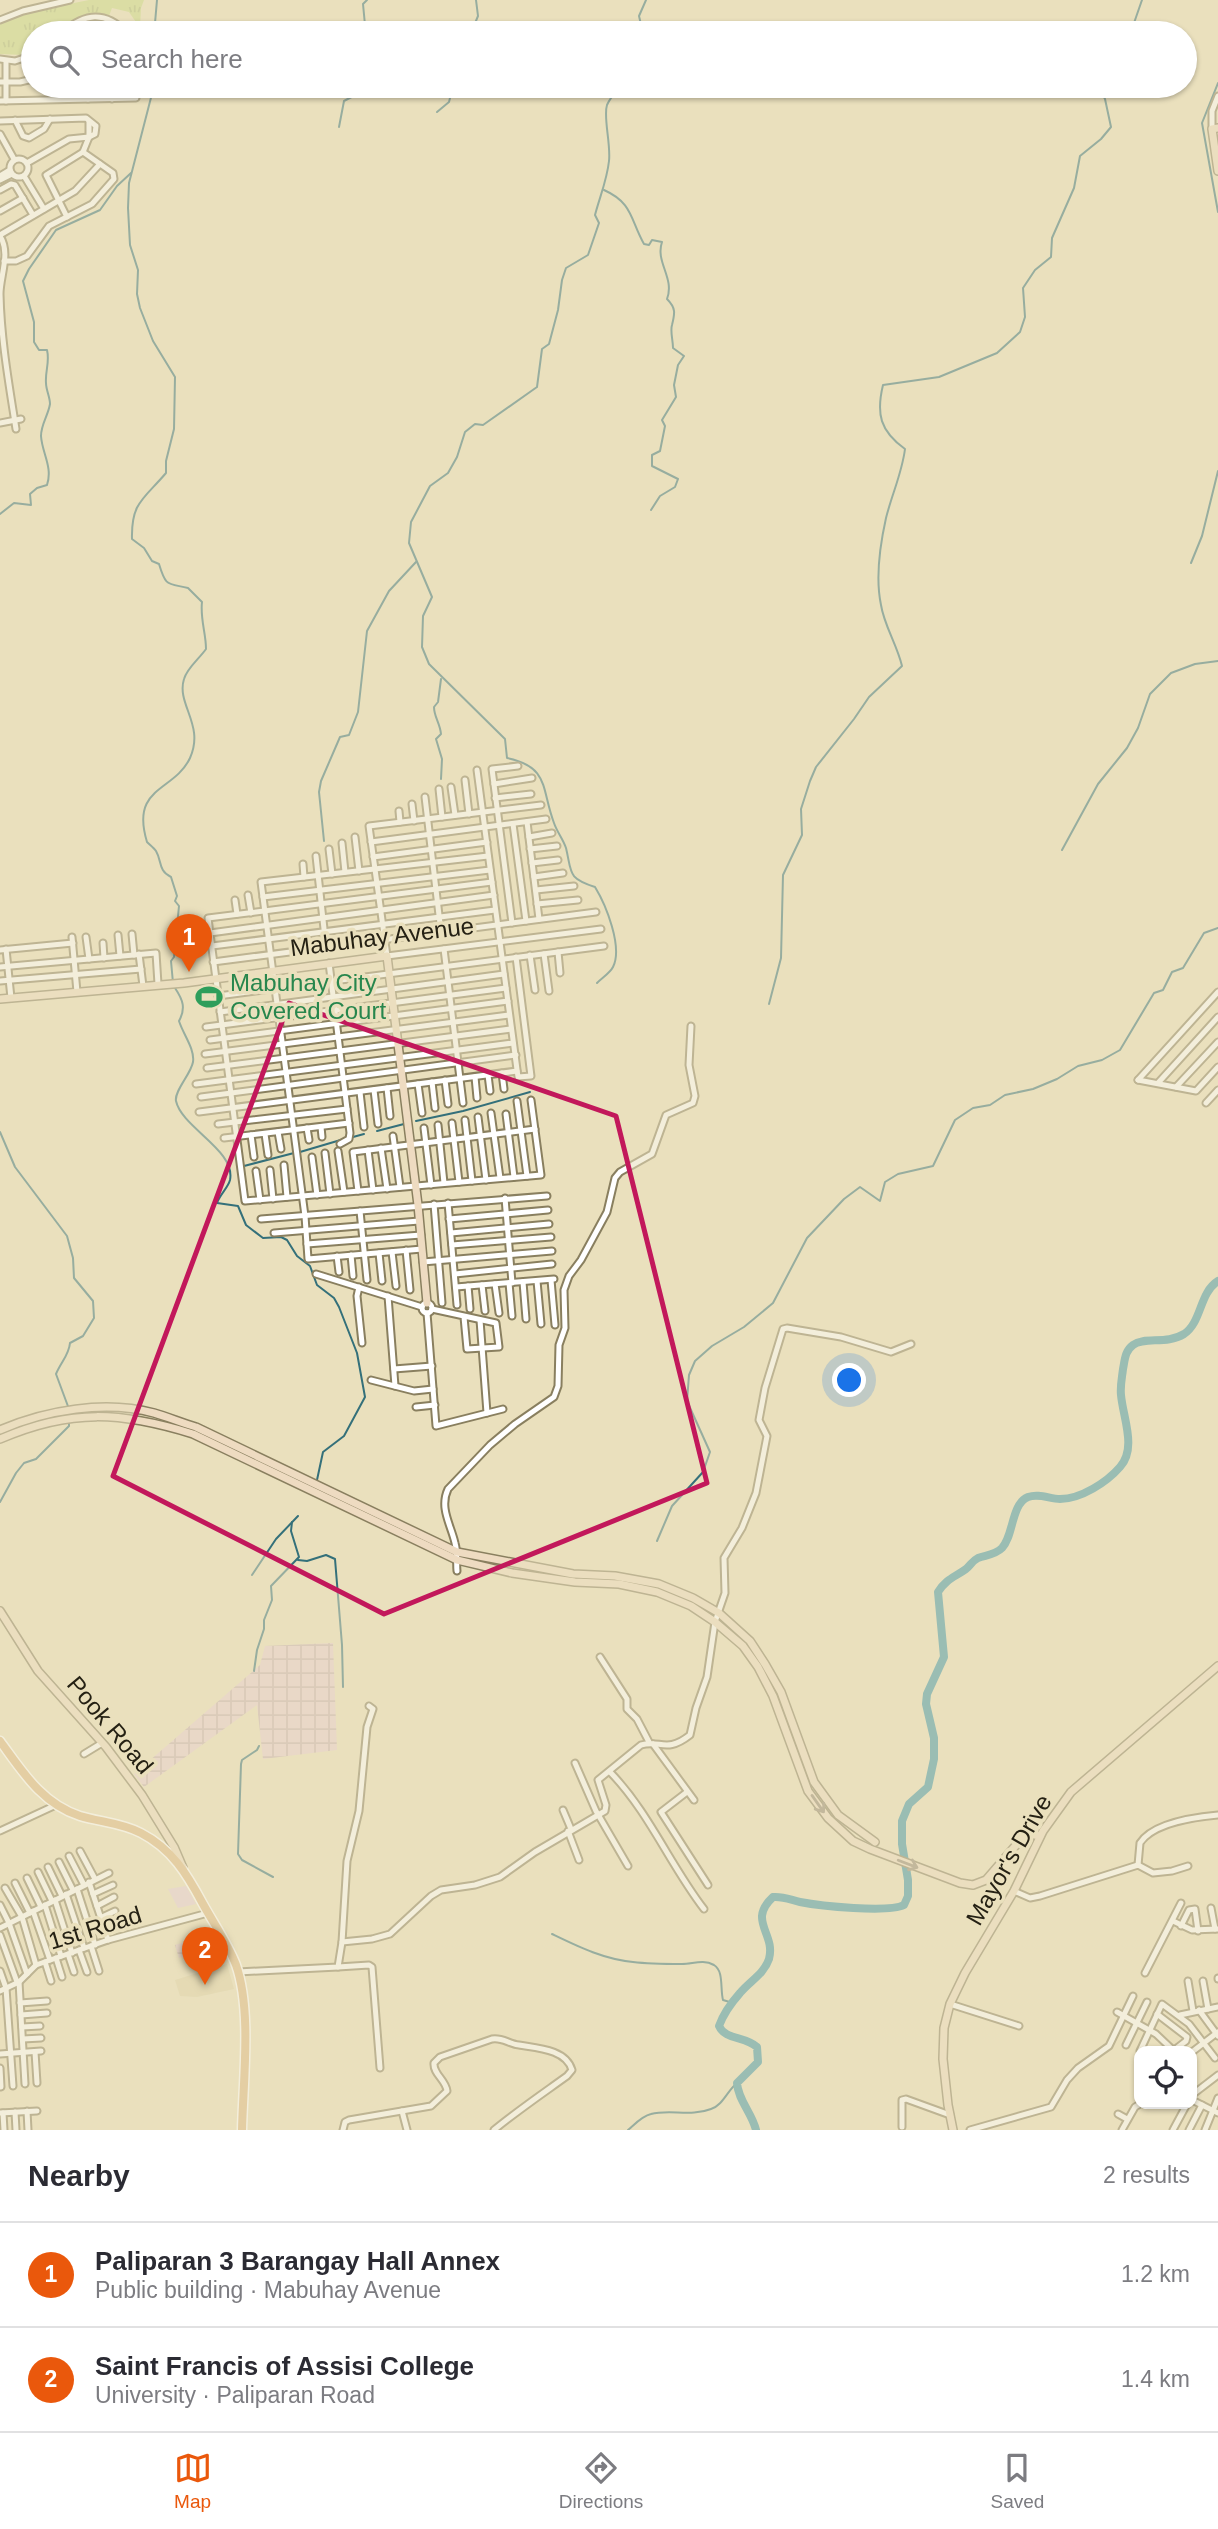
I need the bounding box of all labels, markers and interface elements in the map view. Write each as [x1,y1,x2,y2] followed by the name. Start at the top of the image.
[21,21,1197,98] search box
[45,41,83,79] icon: search
[101,44,243,74] text: Search here
[288,912,475,961] street label: Mabuhay Avenue
[166,914,212,972] pin: 1
[230,969,386,1024] place label: Mabuhay City Covered Court
[194,982,224,1012] sports icon: Mabuhay City Covered Court
[832,1363,866,1397] your location
[62,1671,159,1779] street label: Pook Road
[960,1790,1057,1930] street label: Mayor's Drive
[810,1794,825,1813] one-way arrow
[896,1858,918,1871] one-way arrow
[45,1901,145,1954] street label: 1st Road
[182,1927,228,1985] pin: 2
[1134,2046,1197,2109] map controls
[1134,2046,1197,2109] button: locate
[28,2159,130,2192] text: Nearby
[1103,2162,1190,2188] text: 2 results
[95,2246,500,2276] text: Paliparan 3 Barangay Hall Annex
[45,2261,57,2287] text: 1
[1121,2261,1190,2287] text: 1.2 km
[95,2277,441,2303] text: Public building · Mabuhay Avenue
[95,2351,474,2381] text: Saint Francis of Assisi College
[45,2366,57,2392] text: 2
[1121,2366,1190,2392] text: 1.4 km
[95,2382,375,2408] text: University · Paliparan Road
[174,2449,212,2513] tab: Map
[559,2449,643,2513] tab: Directions
[990,2449,1044,2513] tab: Saved

